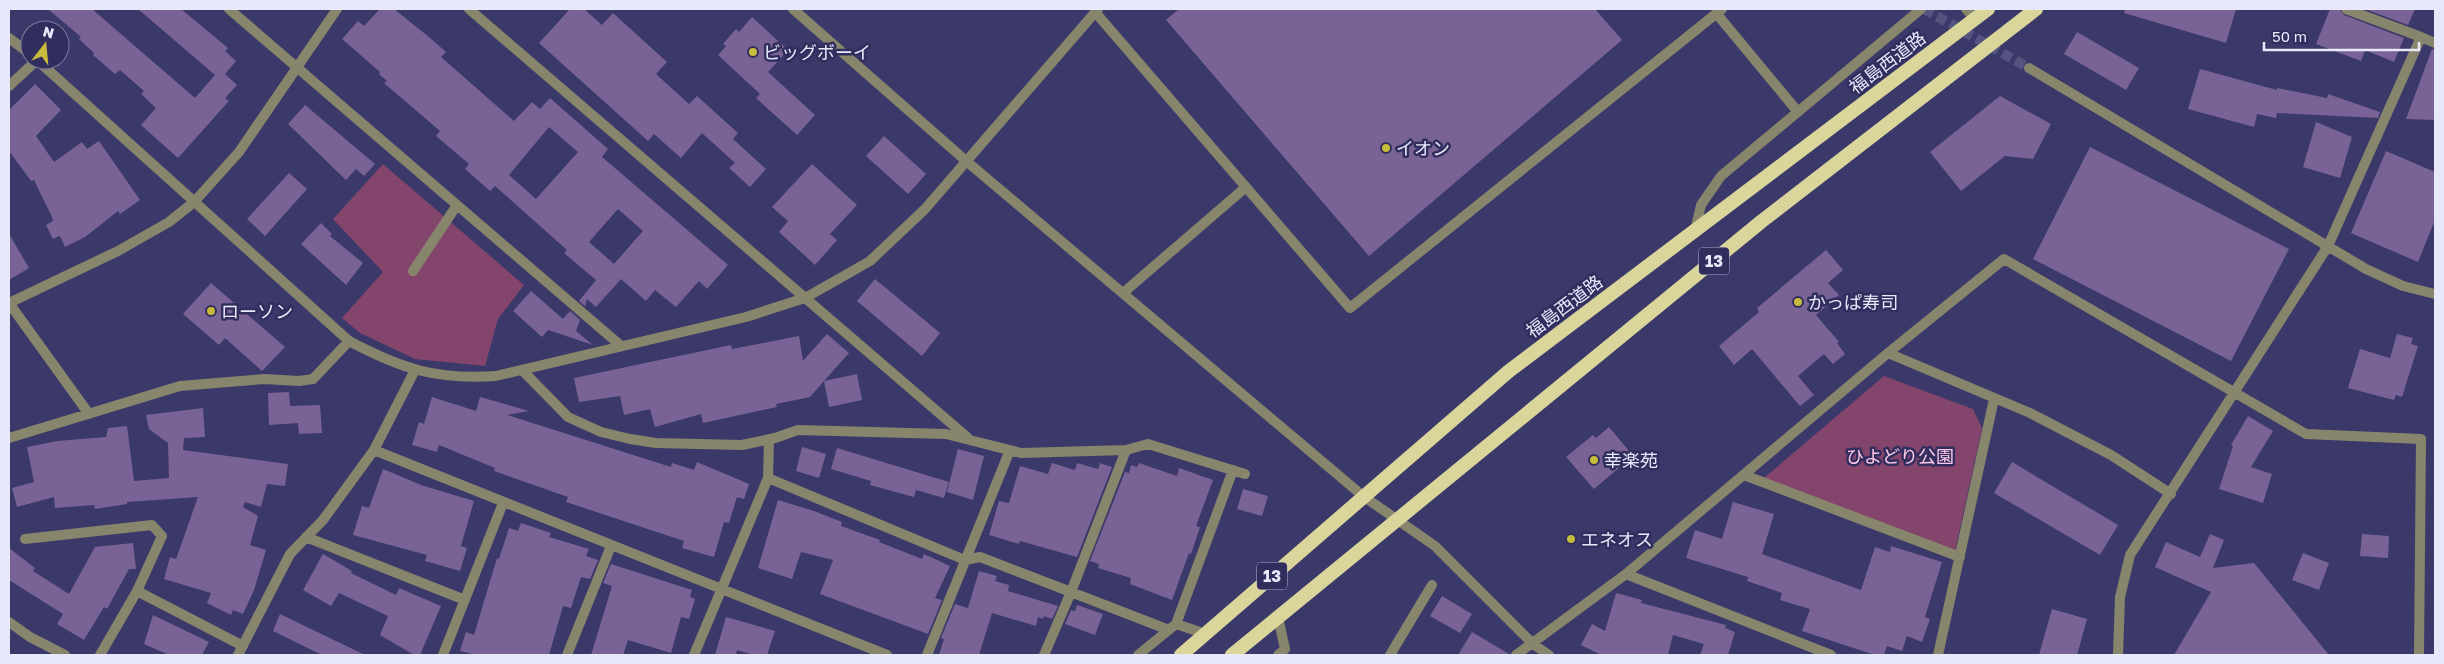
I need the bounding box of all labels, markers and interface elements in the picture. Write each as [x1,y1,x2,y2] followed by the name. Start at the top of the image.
[20,20,70,70] north arrow
[2264,20,2419,52] scale bar
[41,22,56,42] text: N
[1844,26,1930,98] street label: 福島西道路
[2272,27,2307,45] text: 50 m
[763,41,871,63] place label: ビッグボーイ
[747,46,759,58] marker: ビッグボーイ
[1396,137,1450,159] place label: イオン
[1380,142,1392,154] marker: イオン
[1699,248,1729,274] road number: 13
[1521,270,1607,342] street label: 福島西道路
[1808,291,1898,313] place label: かっぱ寿司
[1792,296,1804,308] marker: かっぱ寿司
[221,300,293,322] place label: ローソン
[205,305,217,317] marker: ローソン
[1846,445,1954,467] park label: ひよどり公園
[1604,449,1658,471] place label: 幸楽苑
[1588,454,1600,466] marker: 幸楽苑
[1581,528,1653,550] place label: エネオス
[1565,533,1577,545] marker: エネオス
[1257,562,1287,590] road number: 13

